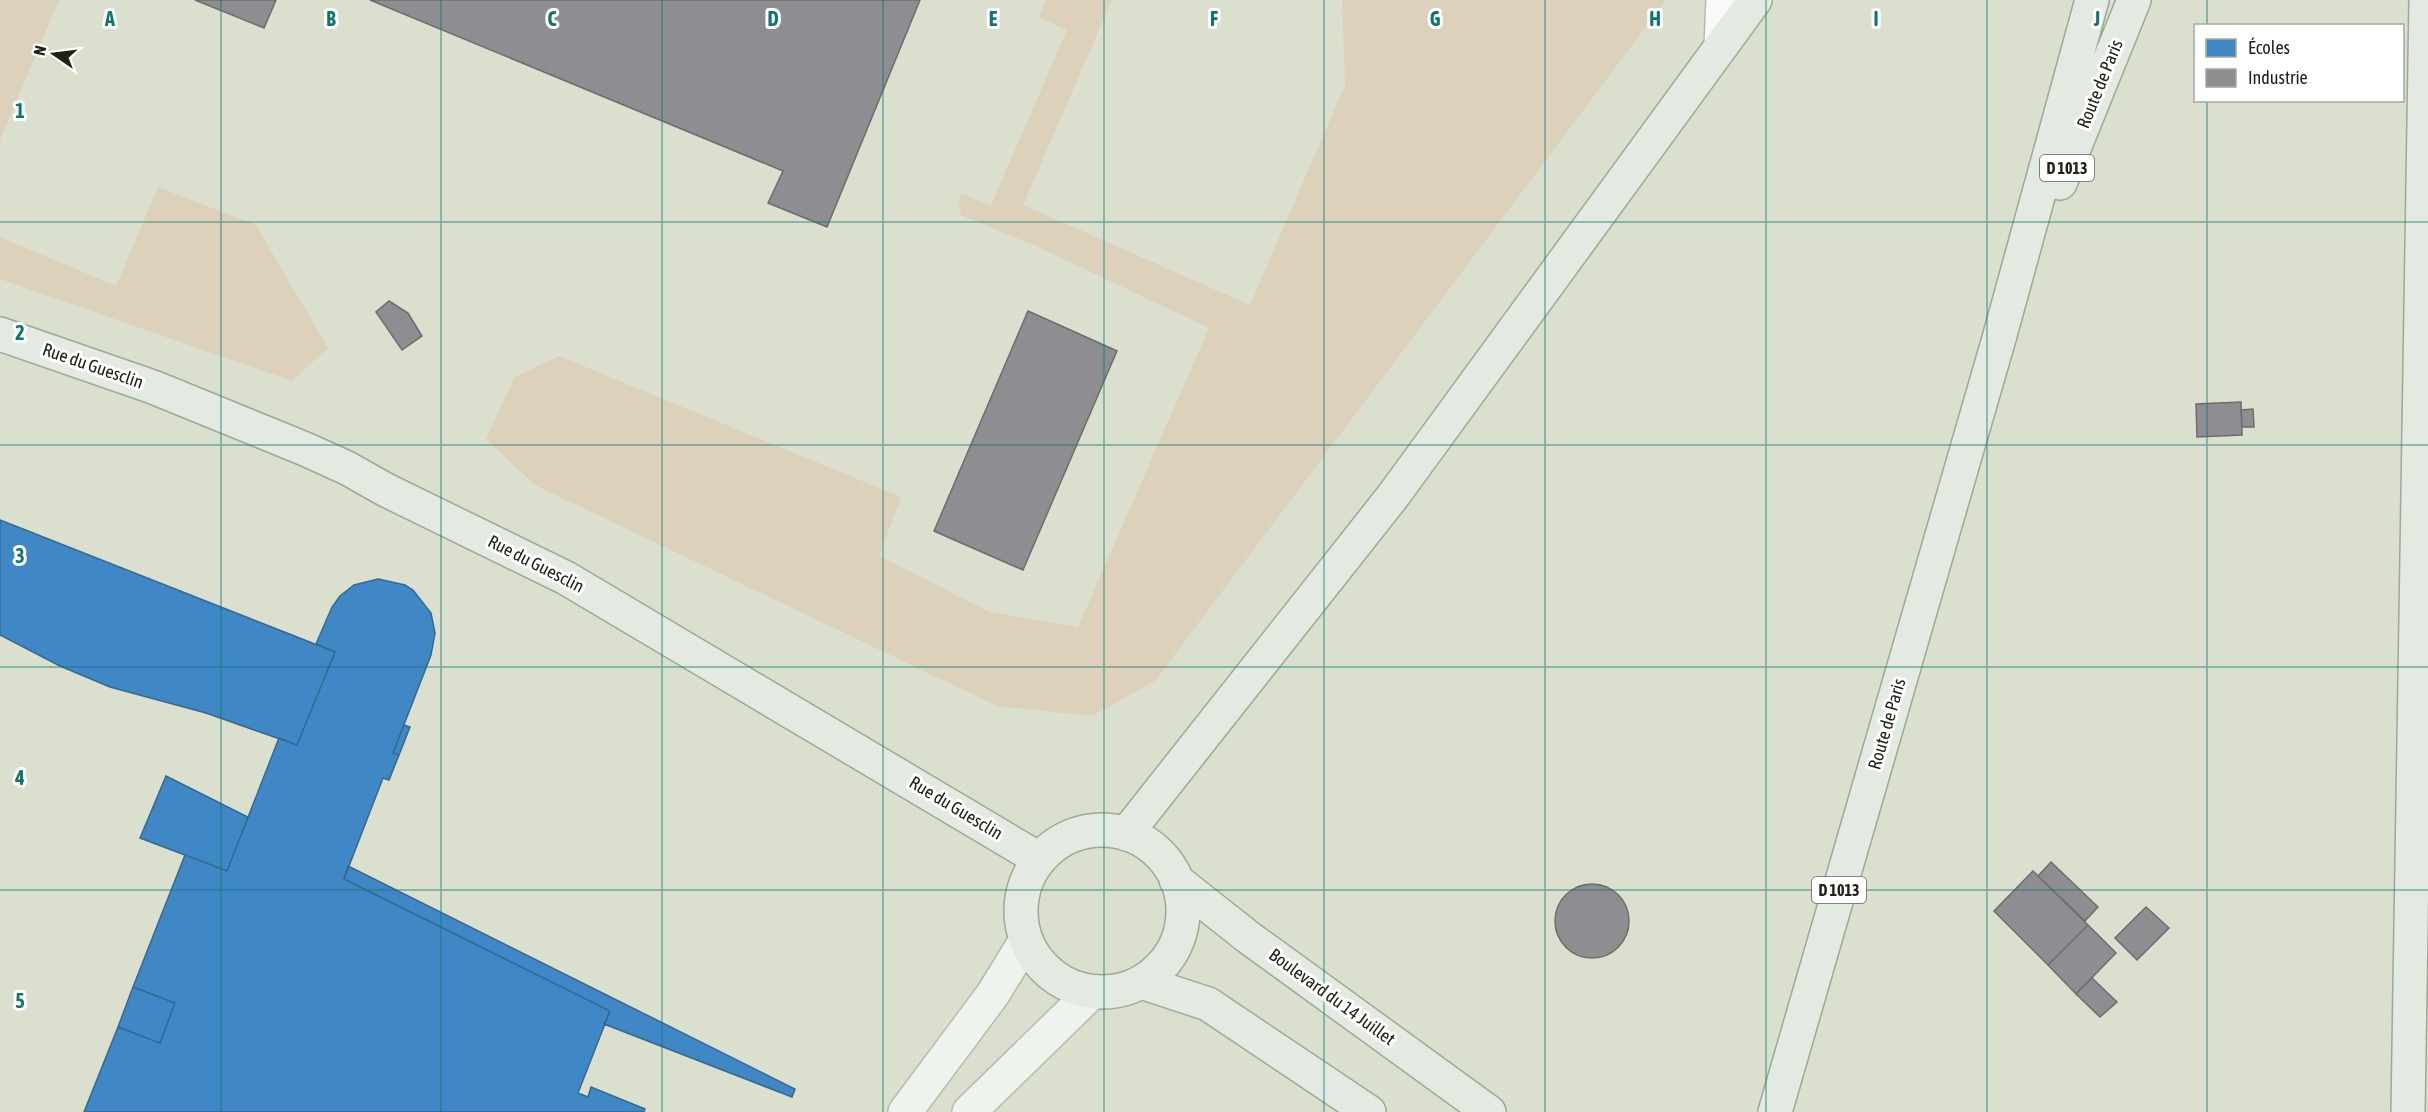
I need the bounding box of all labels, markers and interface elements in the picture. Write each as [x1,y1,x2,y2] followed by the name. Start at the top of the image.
[104,7,115,30] text: A
[326,7,336,30] text: B
[548,7,557,30] text: C
[767,7,779,30] text: D
[989,7,998,30] text: E
[1210,7,1218,30] text: F
[1430,7,1441,30] text: G
[1649,7,1661,30] text: H
[1873,7,1879,30] text: I
[2093,7,2100,30] text: J
[24,24,84,84] north arrow
[2194,24,2404,102] legend
[2072,36,2127,131] street label: Route de Paris
[2248,37,2290,58] text: Écoles
[30,44,49,57] text: N
[2248,67,2308,88] text: Industrie
[15,99,25,122] text: 1
[2040,155,2094,181] road number: D 1013
[15,321,25,344] text: 2
[40,338,146,393] street label: Rue du Guesclin
[485,530,588,597] street label: Rue du Guesclin
[15,544,25,567] text: 3
[1864,676,1910,772] street label: Route de Paris
[14,766,25,789] text: 4
[906,772,1007,844] street label: Rue du Guesclin
[1812,877,1866,903] road number: D 1013
[1265,944,1399,1049] street label: Boulevard du 14 Juillet
[15,989,25,1012] text: 5

